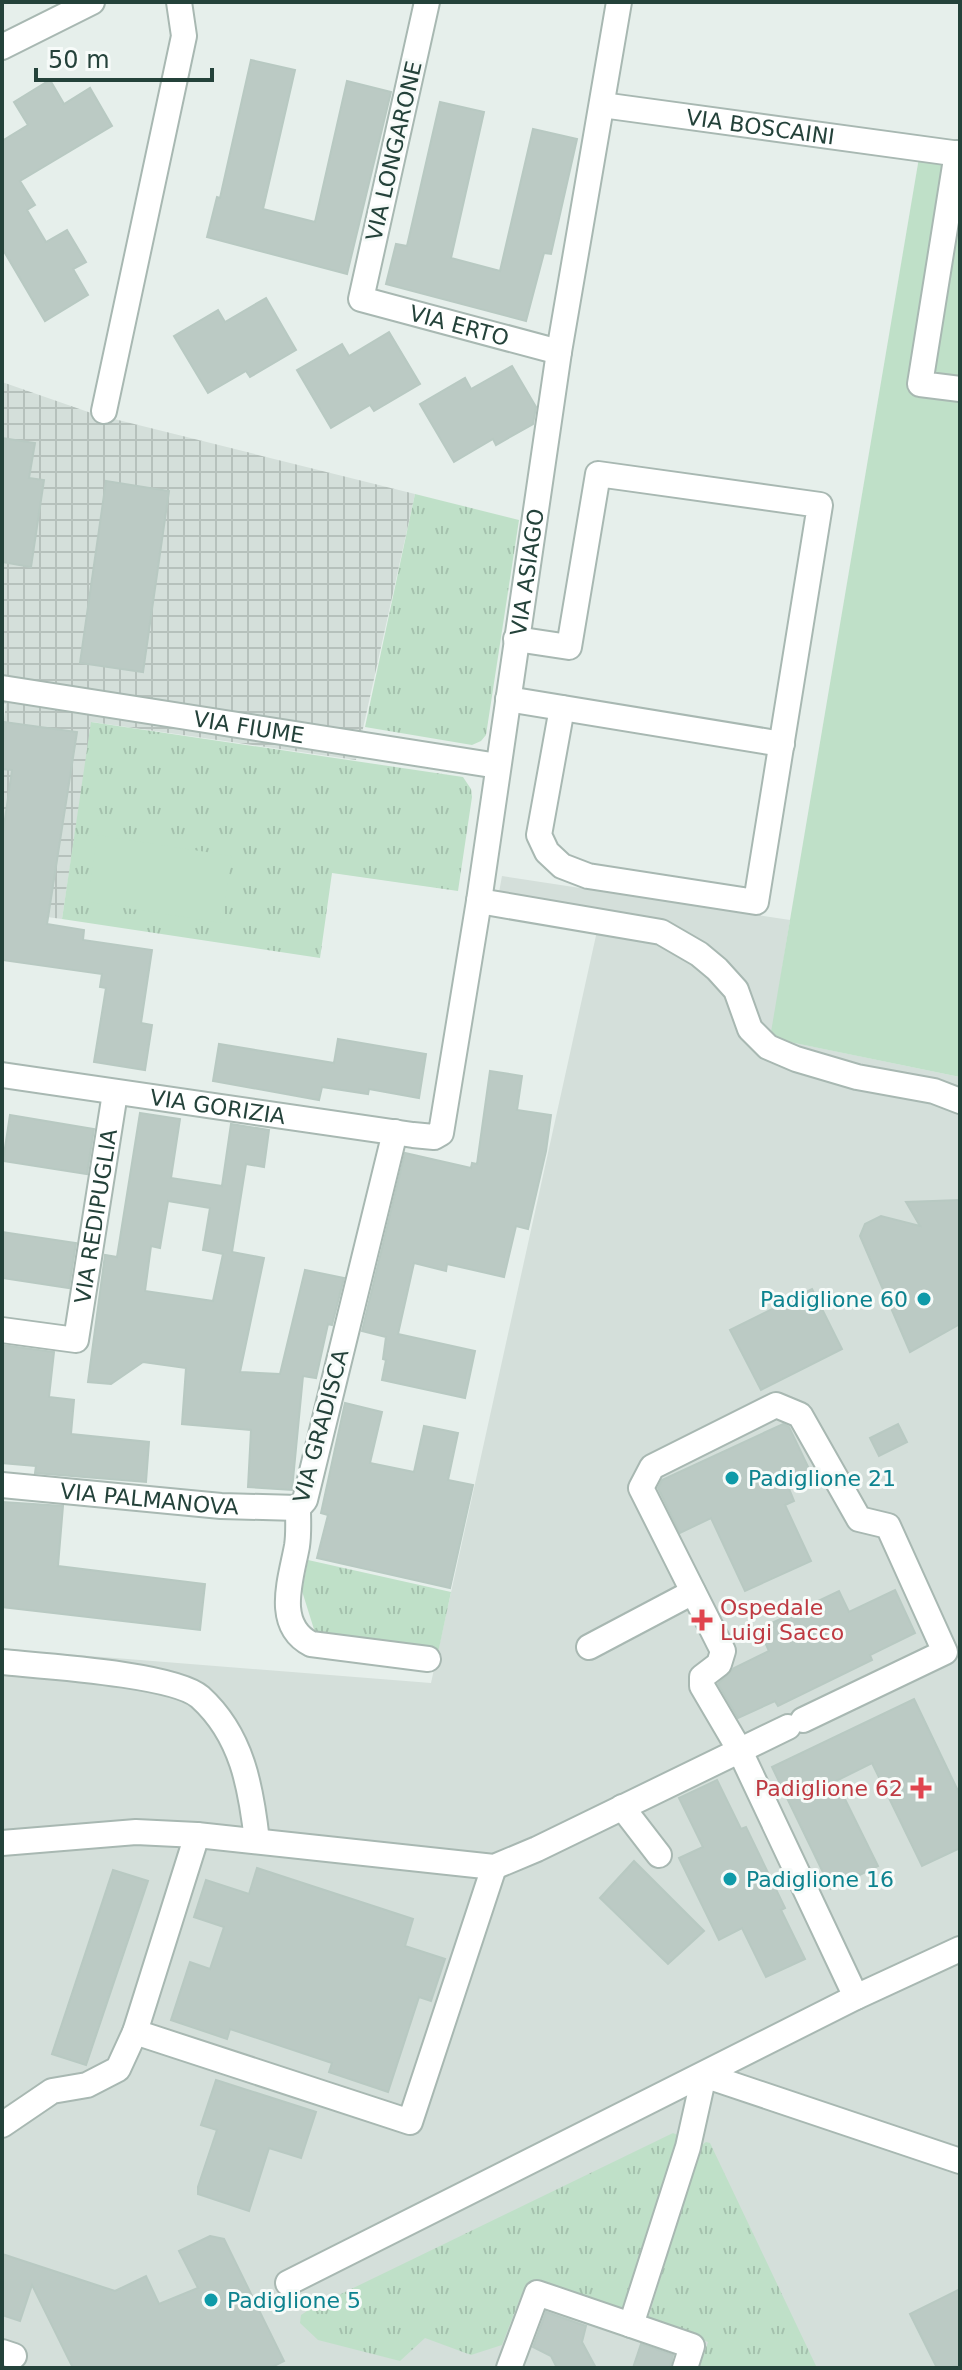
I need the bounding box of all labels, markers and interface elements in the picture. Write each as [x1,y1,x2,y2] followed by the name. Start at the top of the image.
[36,32,212,82] scale bar
[48,46,110,74] text: 50 m
[361,59,427,243] street label: VIA LONGARONE
[685,104,836,149] street label: VIA BOSCAINI
[407,300,512,351] street label: VIA ERTO
[505,507,549,637] street label: VIA ASIAGO
[192,706,306,748] street label: VIA FIUME
[148,1084,287,1129] street label: VIA GORIZIA
[69,1127,122,1305] street label: VIA REDIPUGLIA
[760,1287,908,1312] place label: Padiglione 60
[915,1290,933,1308] marker: Padiglione 60
[288,1347,354,1505] street label: VIA GRADISCA
[748,1466,896,1491] place label: Padiglione 21
[723,1469,741,1487] marker: Padiglione 21
[59,1478,239,1519] street label: VIA PALMANOVA
[720,1595,844,1645] place label: Ospedale Luigi Sacco
[691,1609,713,1631] marker: Ospedale Luigi Sacco
[755,1776,903,1801] place label: Padiglione 62
[910,1777,932,1799] marker: Padiglione 62
[746,1867,894,1892] place label: Padiglione 16
[721,1870,739,1888] marker: Padiglione 16
[227,2288,361,2313] place label: Padiglione 5
[202,2291,220,2309] marker: Padiglione 5

